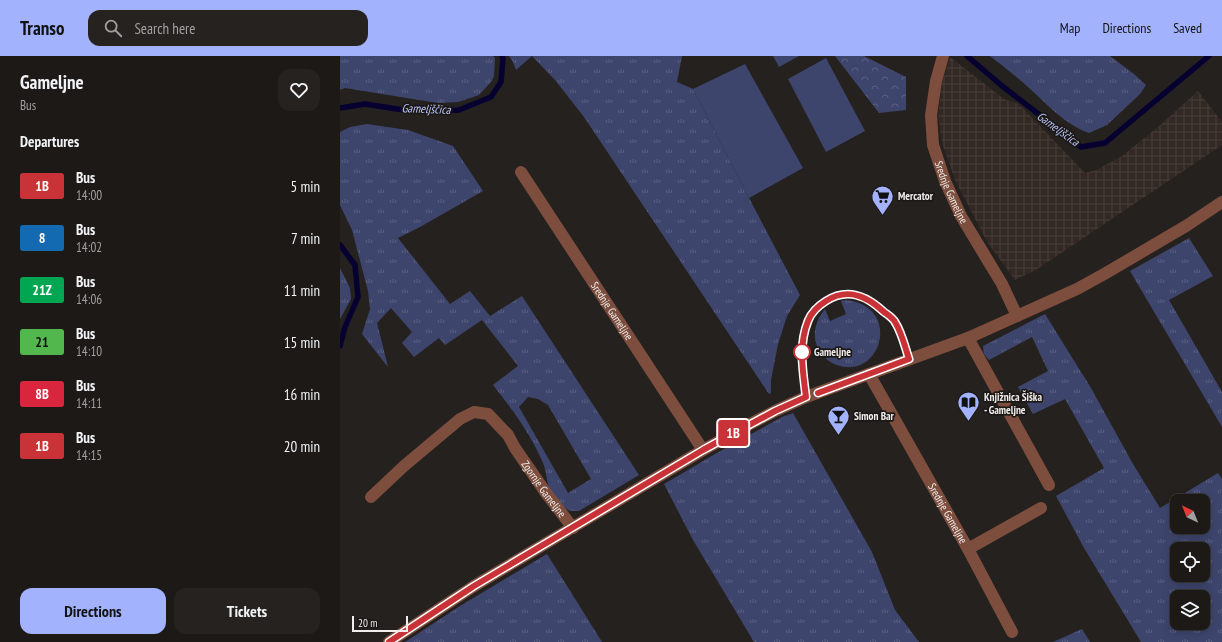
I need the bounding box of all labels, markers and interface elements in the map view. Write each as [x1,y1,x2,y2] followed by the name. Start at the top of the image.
[88,10,368,46] search box
[20,16,64,40] text: Transo
[102,17,124,39] icon: search
[134,19,195,38] text: Search here
[1060,19,1080,37] text: Map
[1102,19,1151,37] text: Directions
[1173,19,1202,37] text: Saved
[278,69,320,111] button: heart
[20,70,84,94] text: Gameljne
[20,97,36,114] text: Bus
[401,100,452,117] water label: Gameljščica
[1034,108,1083,150] water label: Gameljščica
[20,132,79,151] text: Departures
[932,159,971,227] street label: Srednje Gameljne
[76,168,95,187] text: Bus
[35,177,49,195] text: 1B
[290,177,320,196] text: 5 min
[869,183,895,216] supermarket icon: Mercator
[76,187,102,204] text: 14:00
[898,189,934,203] place label: Mercator
[76,220,95,239] text: Bus
[39,229,45,247] text: 8
[291,229,320,248] text: 7 min
[76,239,102,256] text: 14:02
[76,272,95,291] text: Bus
[588,279,636,343] street label: Srednje Gameljne
[32,281,52,299] text: 21Z
[284,281,320,300] text: 11 min
[76,291,102,308] text: 14:06
[76,324,95,343] text: Bus
[35,333,49,351] text: 21
[284,333,320,352] text: 15 min
[76,343,102,360] text: 14:10
[793,343,811,361] marker: Gameljne
[814,345,851,359] place label: Gameljne
[76,376,95,395] text: Bus
[35,385,49,403] text: 8B
[284,385,320,404] text: 16 min
[955,390,981,423] library icon: Knjižnica Šiška - Gameljne
[984,390,1042,417] place label: Knjižnica Šiška - Gameljne
[76,395,102,412] text: 14:11
[826,403,852,436] bar icon: Simon Bar
[854,409,895,423] place label: Simon Bar
[715,420,751,446] line badge: 1B
[726,424,740,442] text: 1B
[76,428,95,447] text: Bus
[35,437,49,455] text: 1B
[284,437,320,456] text: 20 min
[76,447,102,464] text: 14:15
[519,458,569,521] street label: Zgornje Gameljne
[925,481,971,546] street label: Srednje Gameljne
[1170,494,1210,534] north arrow
[1170,494,1210,630] map controls
[1170,542,1210,582] button: locate
[20,588,166,634] button: Directions
[174,588,320,634] button: Tickets
[1170,590,1210,630] button: layers
[352,614,408,633] scale bar
[358,616,377,630] text: 20 m

